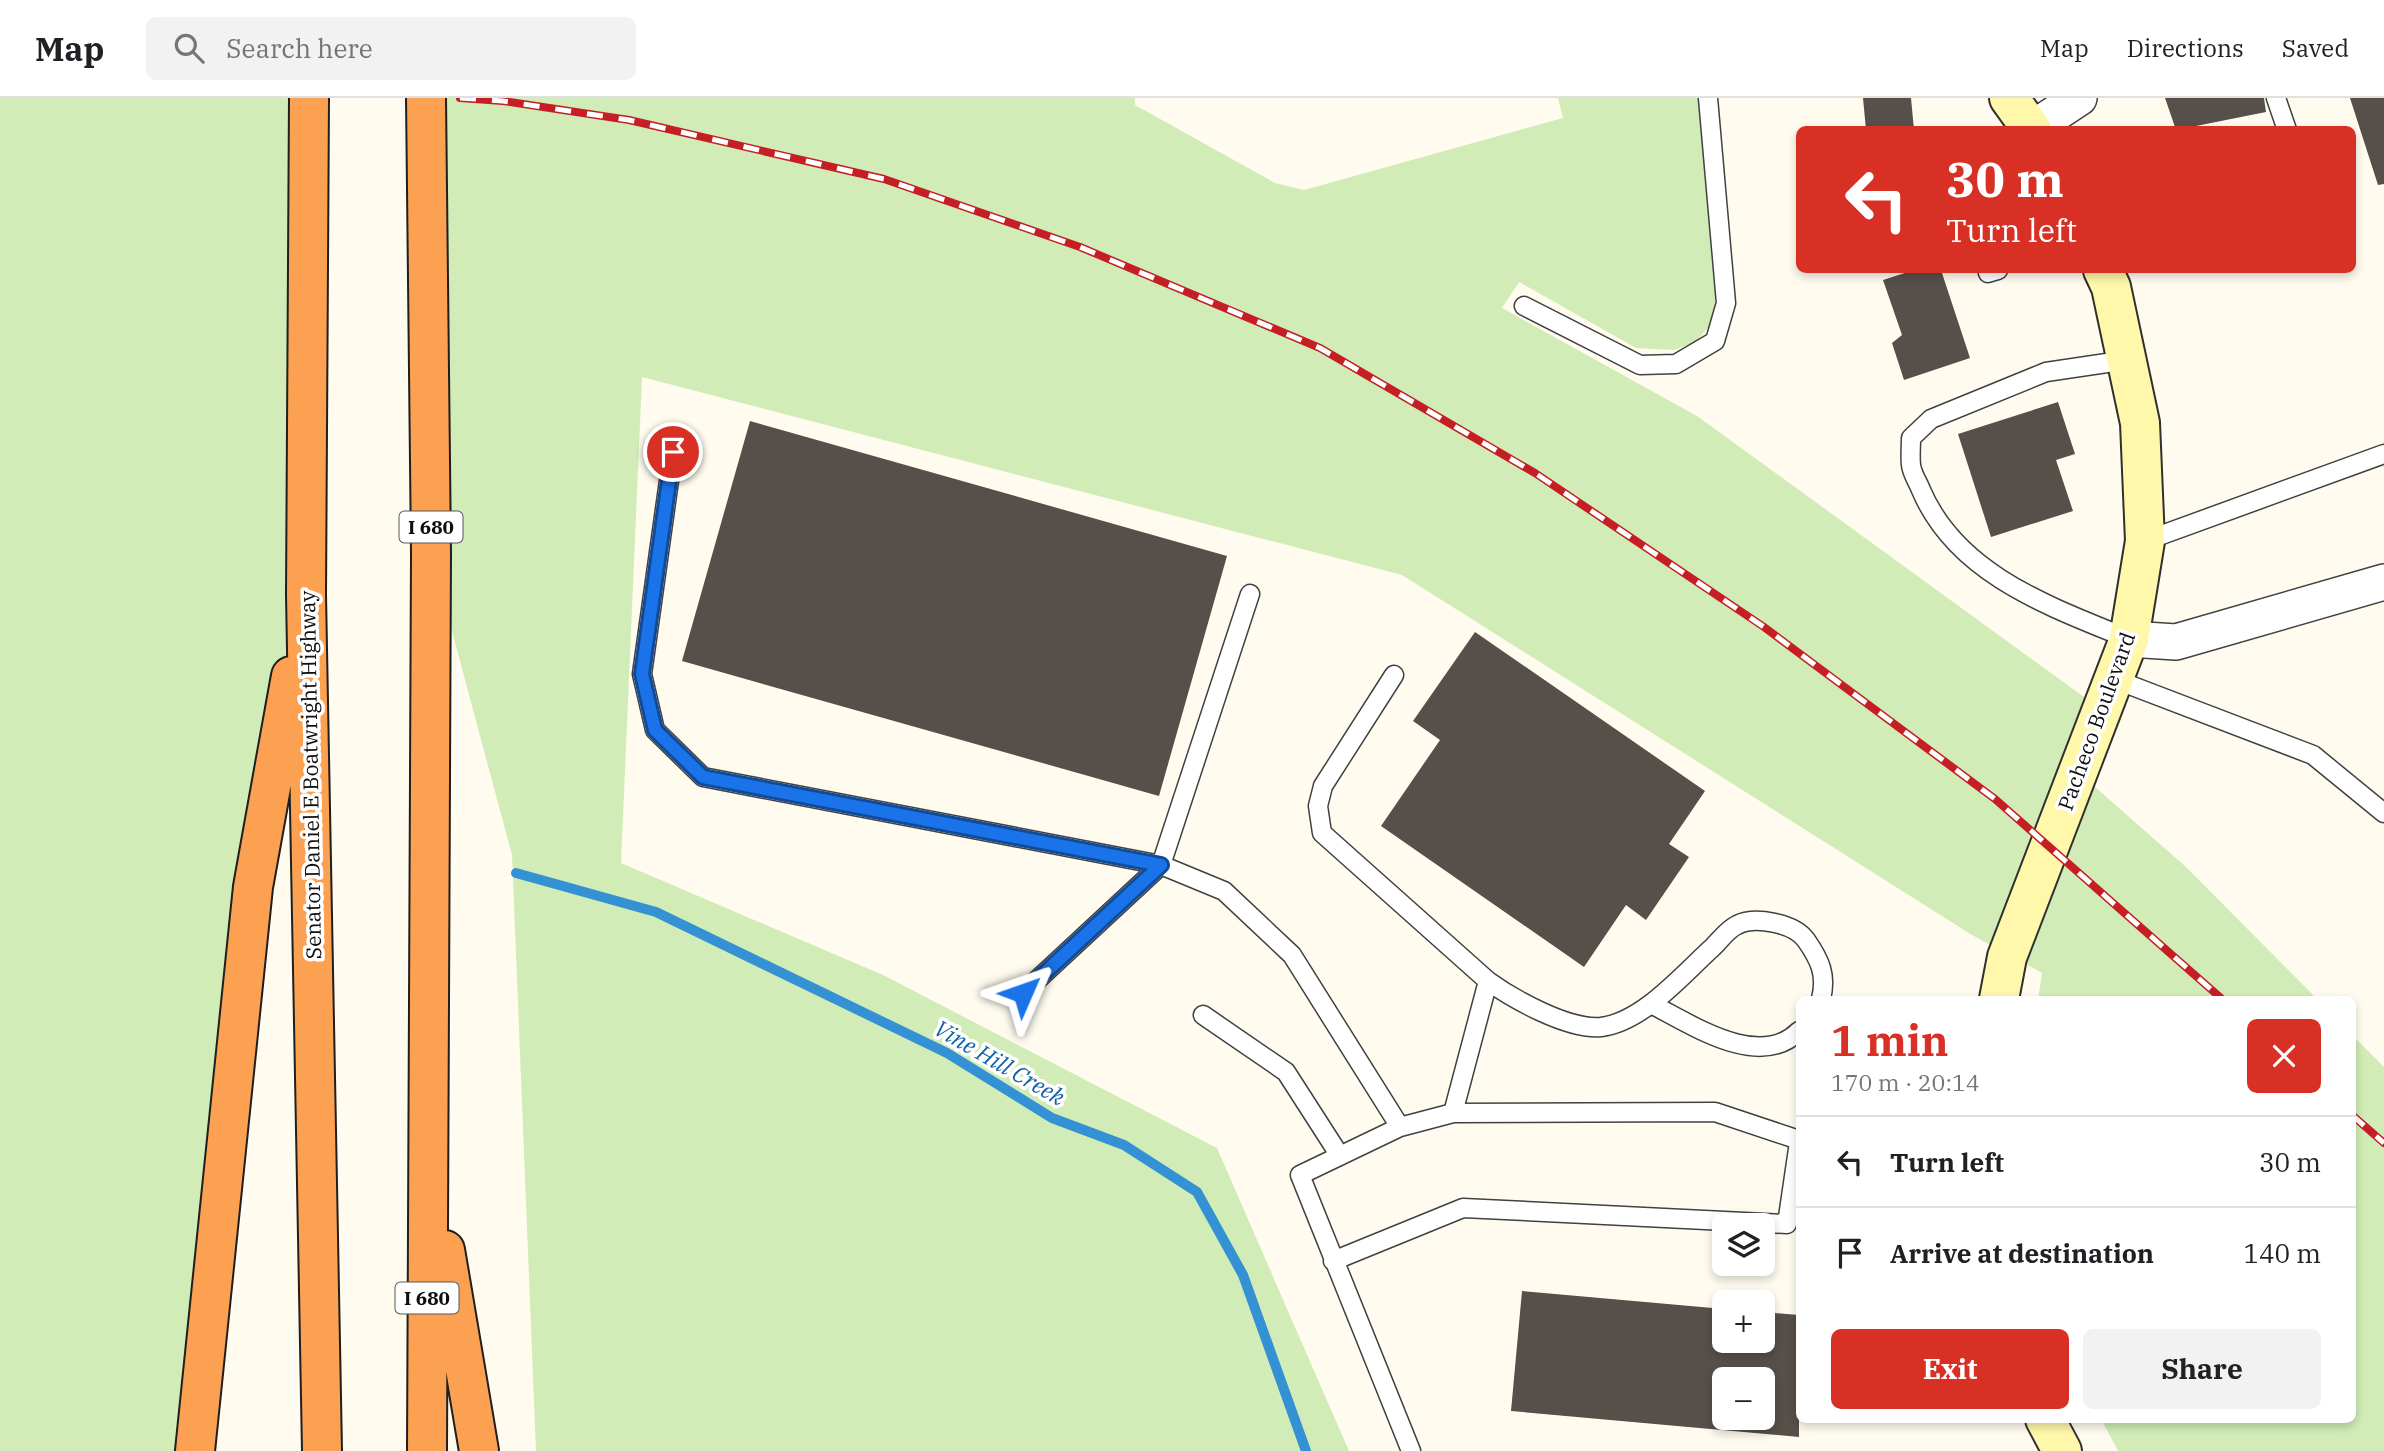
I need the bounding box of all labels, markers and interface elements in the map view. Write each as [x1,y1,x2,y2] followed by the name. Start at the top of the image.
[146,17,636,80] search box
[35,27,104,70] text: Map
[170,29,208,67] icon: search
[226,31,373,65] text: Search here
[2040,32,2089,64] text: Map
[2127,32,2244,64] text: Directions
[2282,32,2349,64] text: Saved
[1946,147,2064,210] text: 30 m
[1831,154,1922,245] icon: left
[1946,209,2077,251] text: Turn left
[643,422,703,482] pin
[654,433,692,471] icon: arrive
[400,512,462,542] road number: I 680
[293,590,327,960] street label: Senator Daniel E Boatwright Highway
[2051,628,2141,814] street label: Pacheco Boulevard
[986,956,1060,1030] position arrow
[929,1012,1071,1112] water label: Vine Hill Creek
[1831,1013,1949,1068] text: 1 min
[2247,1019,2321,1093] button: close
[1831,1067,1980,1097] text: 170 m · 20:14
[1831,1143,1869,1181] icon: left
[1890,1145,2004,1179] text: Turn left
[2259,1145,2321,1179] text: 30 m
[1712,1213,1775,1430] map controls
[1712,1213,1775,1276] button: layers
[1831,1234,1869,1272] icon: arrive
[1890,1236,2154,1270] text: Arrive at destination
[2243,1236,2321,1270] text: 140 m
[396,1282,458,1314] road number: I 680
[1712,1290,1775,1353] button: +
[1831,1329,2069,1409] button: Exit
[2083,1329,2321,1409] button: Share
[1712,1367,1775,1430] button: −

